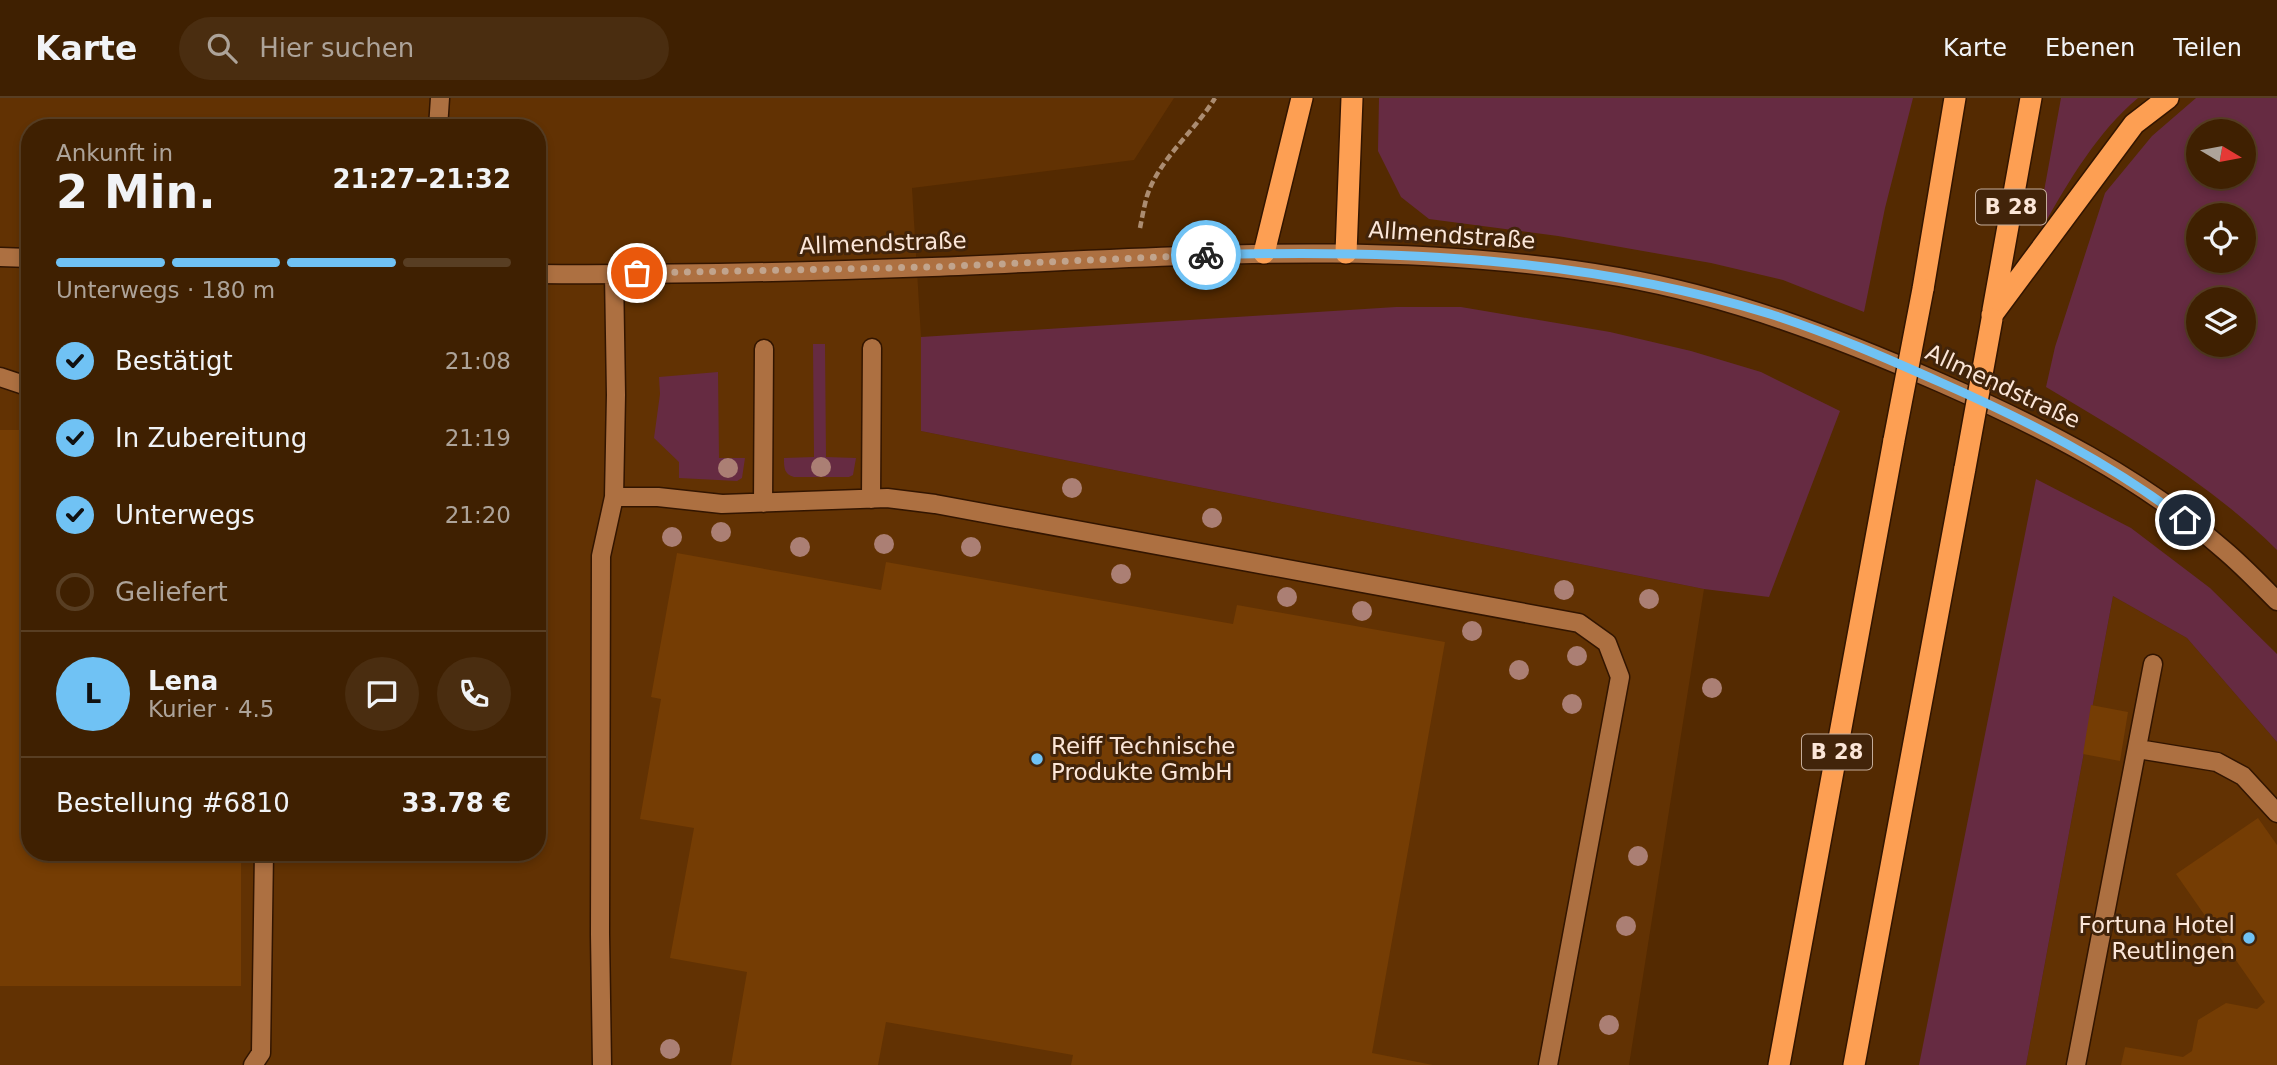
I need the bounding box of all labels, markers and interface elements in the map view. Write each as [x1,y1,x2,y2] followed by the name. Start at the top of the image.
[179,17,669,80] search box
[35,29,137,68] text: Karte
[203,29,241,67] icon: search
[259,33,414,63] text: Hier suchen
[1943,34,2007,62] text: Karte
[2045,34,2135,62] text: Ebenen
[2173,34,2242,62] text: Teilen
[2186,119,2256,189] north arrow
[2186,119,2256,357] map controls
[56,140,173,166] text: Ankunft in
[332,164,511,194] text: 21:27–21:32
[56,165,216,219] text: 2 Min.
[1976,190,2046,224] road number: B 28
[2186,203,2256,273] button: locate
[1368,216,1536,254] street label: Allmendstraße
[1171,220,1241,290] courier
[799,227,967,259] street label: Allmendstraße
[1187,236,1225,274] icon: bike
[607,243,667,303] pin
[618,254,656,292] icon: bag
[56,277,275,303] text: Unterwegs · 180 m
[2186,287,2256,357] button: layers
[1922,339,2084,433] street label: Allmendstraße
[56,342,94,380] icon: check
[115,346,233,376] text: Bestätigt
[445,348,511,374] text: 21:08
[56,419,94,457] icon: check
[115,423,307,453] text: In Zubereitung
[445,425,511,451] text: 21:19
[2155,490,2215,550] pin
[56,496,94,534] icon: check
[115,500,255,530] text: Unterwegs
[2166,501,2204,539] icon: home
[445,502,511,528] text: 21:20
[115,577,228,607] text: Geliefert
[345,657,419,731] button: chat
[437,657,511,731] button: phone
[148,666,218,696] text: Lena
[85,679,101,709] text: L
[148,696,274,722] text: Kurier · 4.5
[1051,733,1235,785] place label: Reiff Technische Produkte GmbH
[1802,734,1872,770] road number: B 28
[1029,751,1045,767] marker: Reiff Technische Produkte GmbH
[56,788,290,818] text: Bestellung #6810
[402,788,511,818] text: 33.78 €
[2079,912,2235,964] place label: Fortuna Hotel Reutlingen
[2241,930,2257,946] marker: Fortuna Hotel Reutlingen

